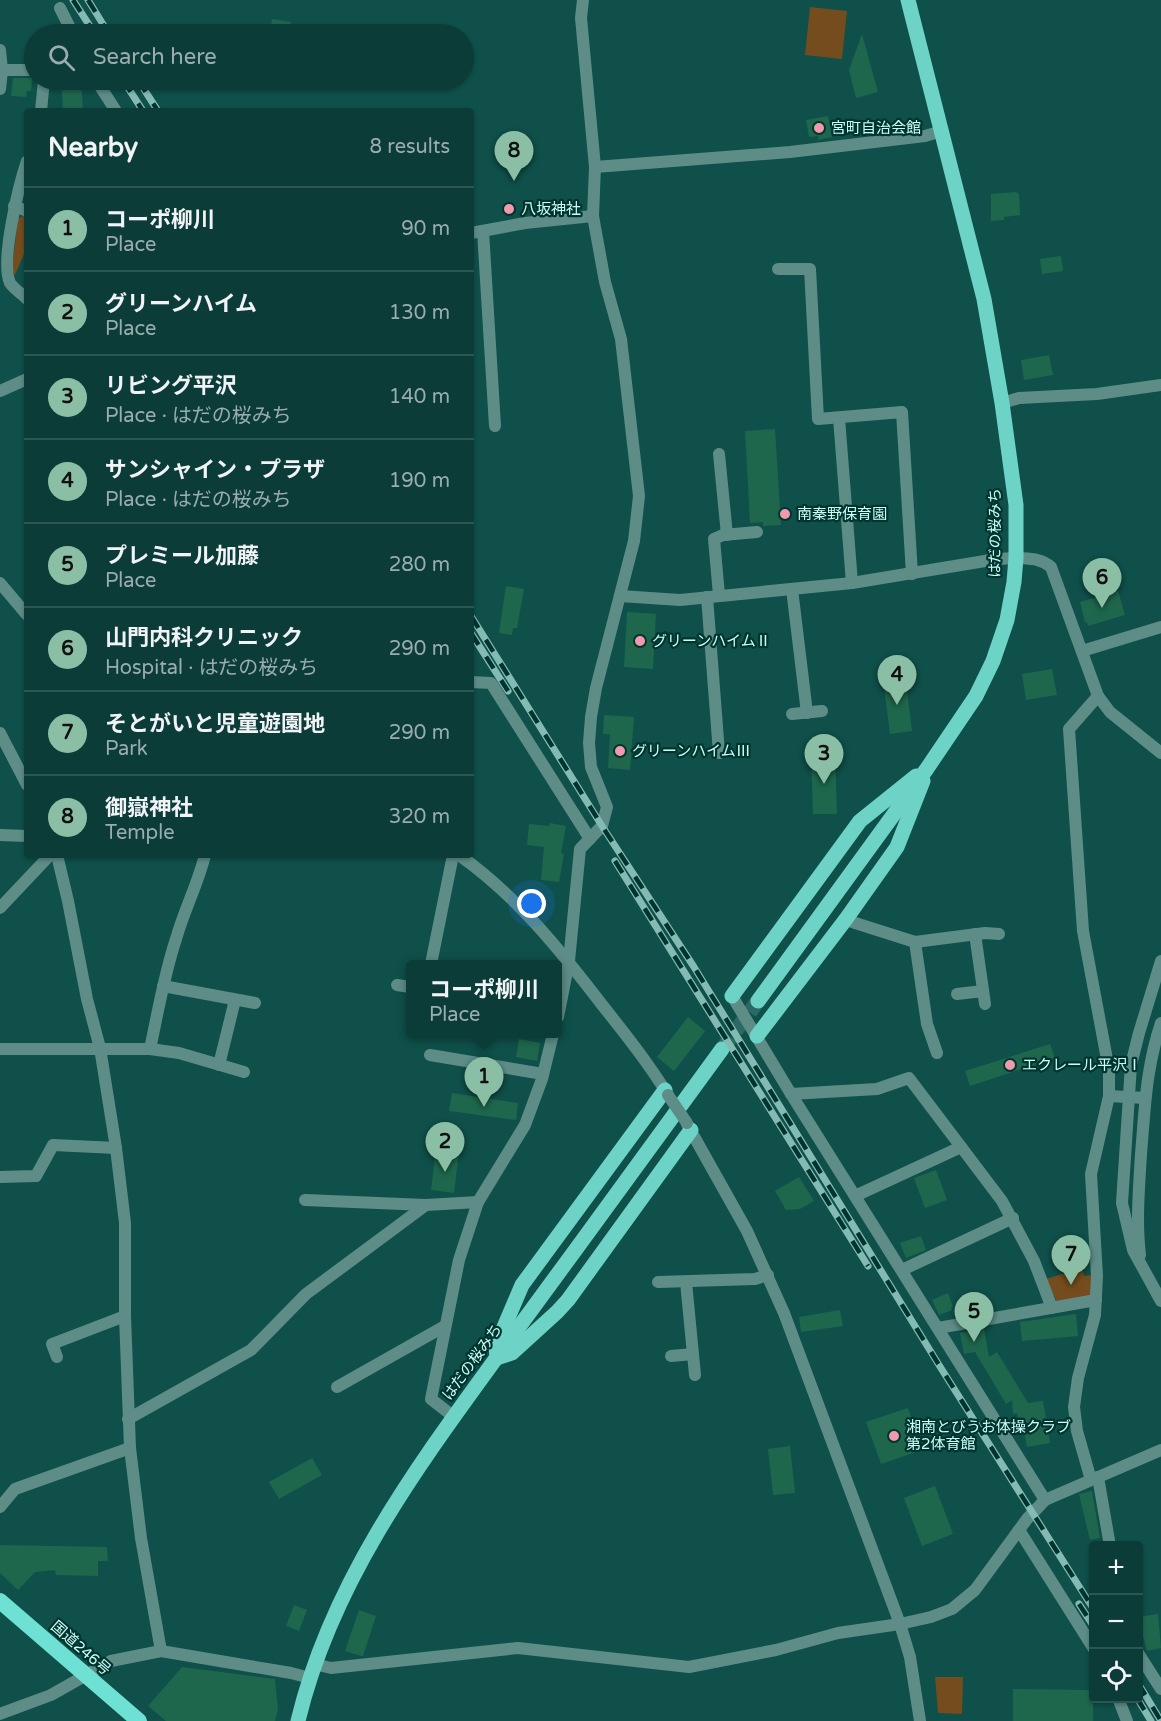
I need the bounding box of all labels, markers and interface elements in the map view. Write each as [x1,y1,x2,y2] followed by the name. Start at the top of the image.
[24,24,474,90] search box
[45,41,78,74] icon: search
[93,44,217,70] text: Search here
[831,119,921,137] place label: 宮町自治会館
[812,121,826,135] marker: 宮町自治会館
[48,132,138,163] text: Nearby
[494,132,534,181] pin: 8
[370,135,450,159] text: 8 results
[521,200,581,218] place label: 八坂神社
[502,202,516,216] marker: 八坂神社
[105,207,215,233] text: コーポ柳川
[61,217,74,241] text: 1
[401,217,450,241] text: 90 m
[105,233,156,257] text: Place
[105,291,257,317] text: グリーンハイム
[61,301,74,325] text: 2
[389,301,450,325] text: 130 m
[105,317,156,341] text: Place
[105,373,237,399] text: リビング平沢
[61,385,74,409] text: 3
[389,385,450,409] text: 140 m
[105,404,292,428] text: Place · はだの桜みち
[105,457,325,483] text: サンシャイン・プラザ
[61,469,74,493] text: 4
[389,469,450,493] text: 190 m
[105,488,292,512] text: Place · はだの桜みち
[986,488,1004,578] street label: はだの桜みち
[797,505,887,523] place label: 南秦野保育園
[778,507,792,521] marker: 南秦野保育園
[105,543,259,569] text: プレミール加藤
[61,553,74,577] text: 5
[389,553,450,577] text: 280 m
[1082,558,1122,608] pin: 6
[105,569,156,593] text: Place
[105,625,303,651] text: 山門内科クリニック
[652,632,771,650] place label: グリーンハイムⅡ
[633,634,647,648] marker: グリーンハイムⅡ
[61,637,74,661] text: 6
[389,637,450,661] text: 290 m
[105,656,318,680] text: Hospital · はだの桜みち
[878,656,916,705] pin: 4
[105,711,325,737] text: そとがいと児童遊園地
[61,721,74,745] text: 7
[389,721,450,745] text: 290 m
[804,734,844,784] pin: 3
[105,737,148,761] text: Park
[632,742,751,760] place label: グリーンハイムⅢ
[613,744,627,758] marker: グリーンハイムⅢ
[105,795,193,821] text: 御嶽神社
[61,805,74,829] text: 8
[389,805,450,829] text: 320 m
[105,821,175,845] text: Temple
[517,889,546,918] your location
[406,960,562,1038] popup
[429,977,539,1003] text: コーポ柳川
[429,1003,480,1027] text: Place
[1022,1056,1142,1074] place label: エクレール平沢Ⅰ
[464,1058,504,1107] pin: 1
[1003,1058,1017,1072] marker: エクレール平沢Ⅰ
[426,1122,464,1172] pin: 2
[1052,1236,1090,1285] pin: 7
[954,1292,994,1342] pin: 5
[438,1320,506,1404] street label: はだの桜みち
[906,1418,1071,1453] place label: 湘南とびうお体操クラブ 第2体育館
[887,1429,901,1443] marker: 湘南とびうお体操クラブ 第2体育館
[1089,1541,1143,1703] map controls
[1089,1541,1143,1595] button: +
[1089,1595,1143,1649] button: −
[47,1617,115,1679] street label: 国道246号
[1089,1649,1143,1703] button: locate

